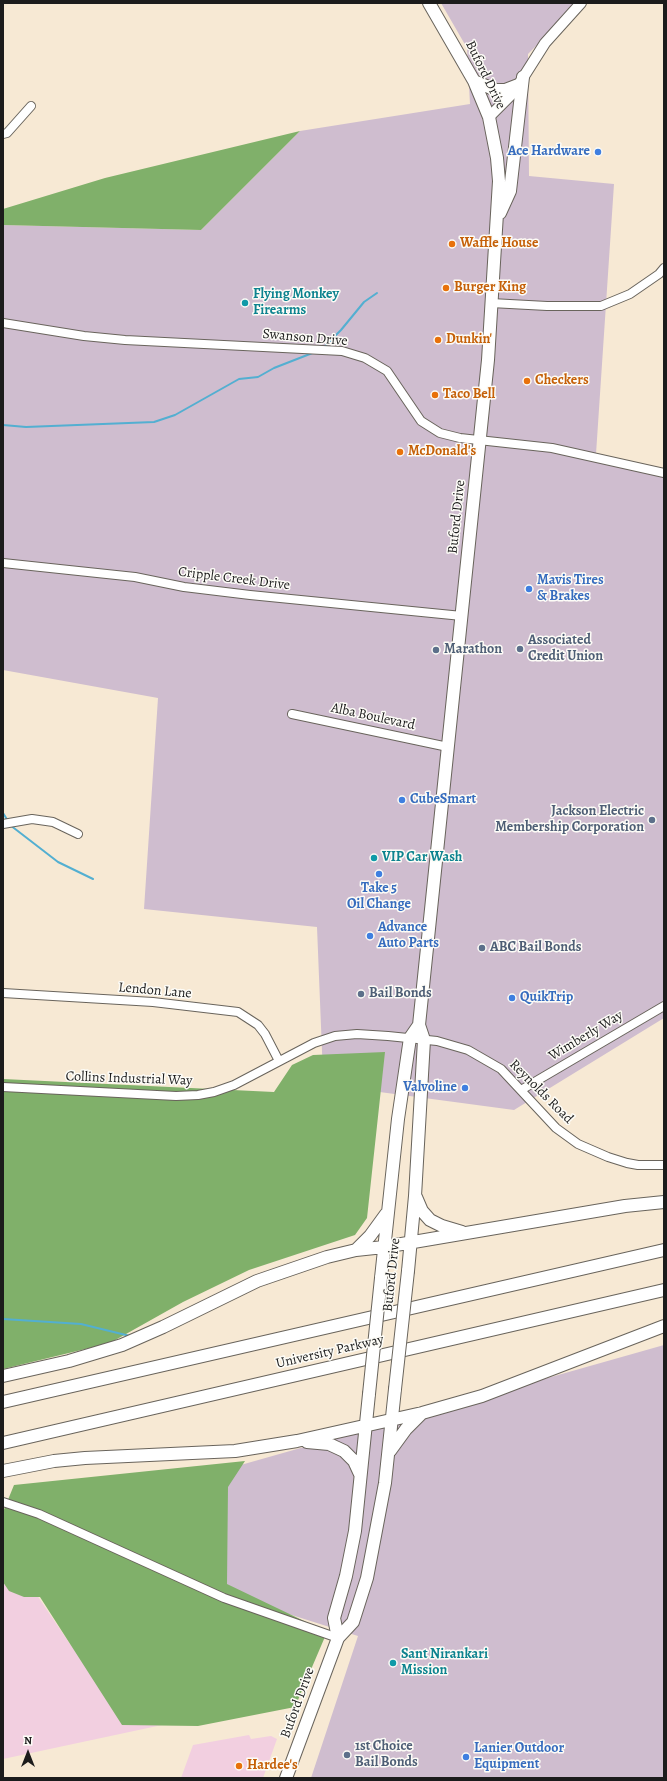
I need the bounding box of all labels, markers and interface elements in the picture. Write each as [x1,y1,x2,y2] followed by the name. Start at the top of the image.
[461,38,509,112] street label: Buford Drive
[508,144,590,160] place label: Ace Hardware
[593,147,603,157] marker: Ace Hardware
[460,236,538,252] place label: Waffle House
[447,239,457,249] marker: Waffle House
[454,280,526,296] place label: Burger King
[441,283,451,293] marker: Burger King
[253,287,339,320] place label: Flying Monkey Firearms
[240,298,250,308] marker: Flying Monkey Firearms
[262,326,348,350] street label: Swanson Drive
[446,332,492,348] place label: Dunkin'
[433,335,443,345] marker: Dunkin'
[535,373,589,389] place label: Checkers
[522,376,532,386] marker: Checkers
[443,387,495,403] place label: Taco Bell
[430,390,440,400] marker: Taco Bell
[408,444,476,460] place label: McDonald's
[395,447,405,457] marker: McDonald's
[445,479,469,555] street label: Buford Drive
[177,564,291,594] street label: Cripple Creek Drive
[537,573,604,606] place label: Mavis Tires & Brakes
[524,584,534,594] marker: Mavis Tires & Brakes
[528,633,603,666] place label: Associated Credit Union
[444,642,502,658] place label: Marathon
[515,644,525,654] marker: Associated Credit Union
[431,645,441,655] marker: Marathon
[329,700,417,734] street label: Alba Boulevard
[410,792,476,808] place label: CubeSmart
[397,795,407,805] marker: CubeSmart
[495,804,644,836] place label: Jackson Electric Membership Corporation
[647,815,657,825] marker: Jackson Electric Membership Corporation
[382,850,462,866] place label: VIP Car Wash
[369,853,379,863] marker: VIP Car Wash
[374,869,384,879] marker: Take 5 Oil Change
[347,881,411,914] place label: Take 5 Oil Change
[378,920,439,952] place label: Advance Auto Parts
[365,931,375,941] marker: Advance Auto Parts
[490,940,581,956] place label: ABC Bail Bonds
[477,943,487,953] marker: ABC Bail Bonds
[118,979,192,1003] street label: Lendon Lane
[369,986,432,1002] place label: Bail Bonds
[356,989,366,999] marker: Bail Bonds
[520,990,573,1006] place label: QuikTrip
[507,993,517,1003] marker: QuikTrip
[546,1007,626,1065] street label: Wimberly Way
[505,1056,577,1128] street label: Reynolds Road
[65,1068,193,1090] street label: Collins Industrial Way
[403,1080,457,1096] place label: Valvoline
[460,1083,470,1093] marker: Valvoline
[380,1237,404,1313] street label: Buford Drive
[274,1331,386,1373] street label: University Parkway
[401,1647,488,1680] place label: Sant Nirankari Mission
[388,1658,398,1668] marker: Sant Nirankari Mission
[277,1665,319,1741] street label: Buford Drive
[8,1733,48,1773] north arrow
[24,1733,32,1748] text: N
[355,1739,418,1772] place label: 1st Choice Bail Bonds
[474,1741,564,1774] place label: Lanier Outdoor Equipment
[342,1750,352,1760] marker: 1st Choice Bail Bonds
[461,1752,471,1762] marker: Lanier Outdoor Equipment
[247,1758,298,1774] place label: Hardee's
[234,1761,244,1771] marker: Hardee's

